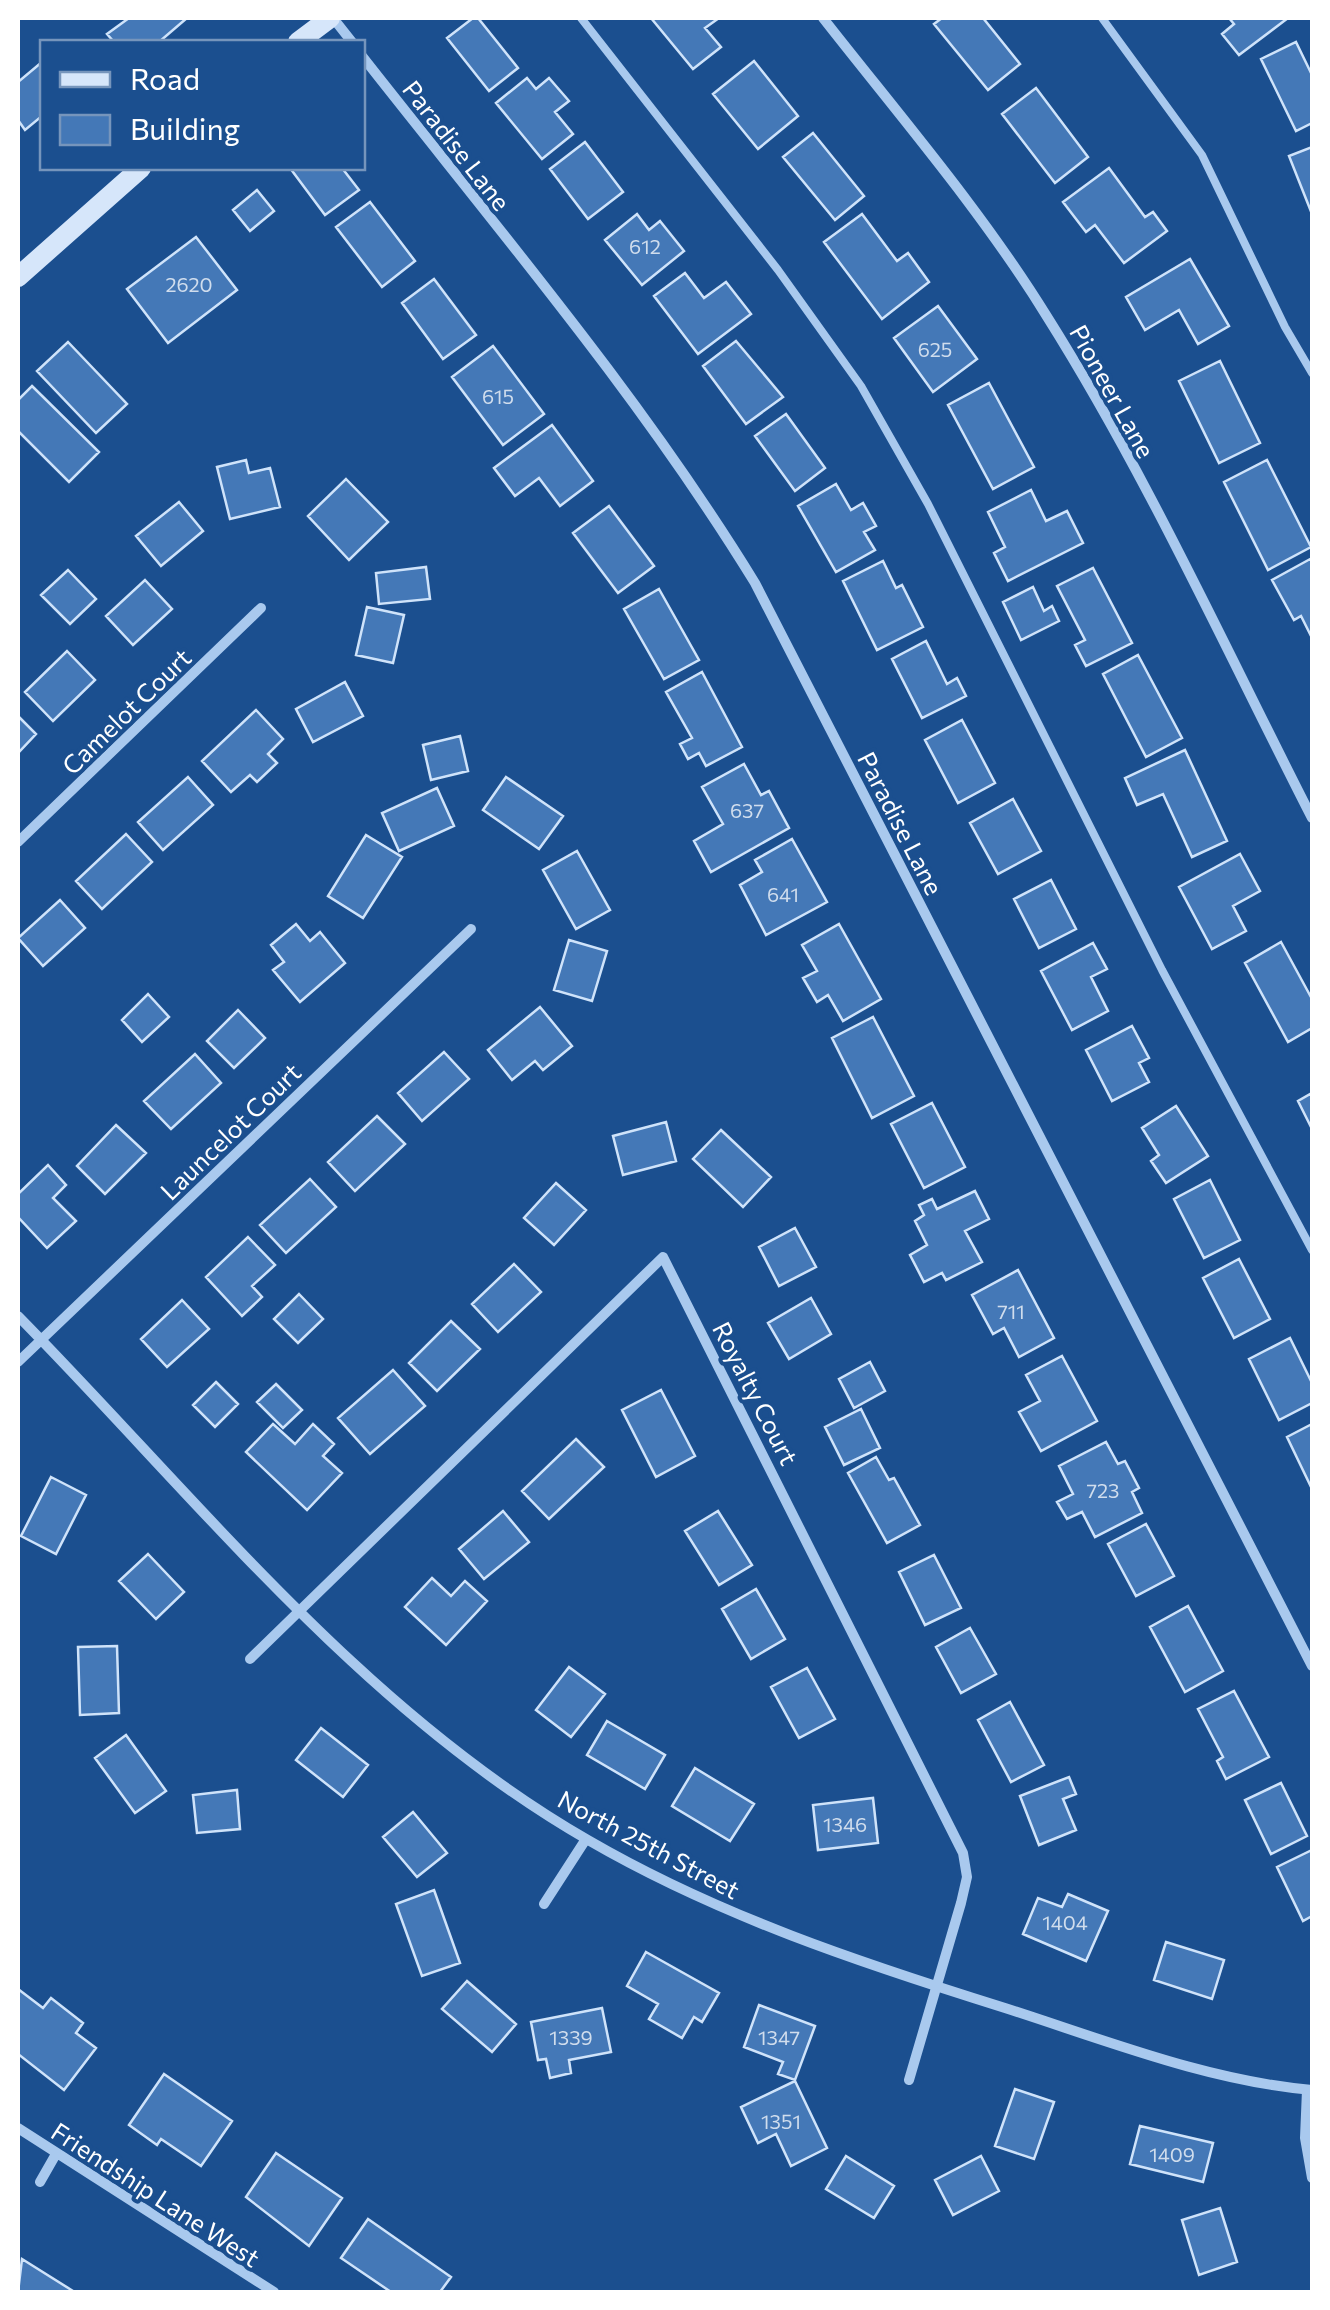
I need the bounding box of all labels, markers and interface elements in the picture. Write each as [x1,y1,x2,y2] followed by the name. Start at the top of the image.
[40,40,365,170] legend
[130,59,200,96] text: Road
[397,74,517,216] street label: Paradise Lane
[130,109,240,146] text: Building
[629,234,661,258] house number: 612
[165,272,213,296] house number: 2620
[1064,319,1162,463] street label: Pioneer Lane
[918,337,952,361] house number: 625
[482,384,514,408] house number: 615
[55,642,197,780] street label: Camelot Court
[852,746,950,900] street label: Paradise Lane
[730,798,764,822] house number: 637
[767,882,799,906] house number: 641
[154,1056,306,1206] street label: Launcelot Court
[997,1299,1025,1323] house number: 711
[707,1316,805,1470] street label: Royalty Court
[1086,1478,1120,1502] house number: 723
[553,1783,745,1905] street label: North 25th Street
[823,1812,867,1836] house number: 1346
[1042,1910,1088,1934] house number: 1404
[549,2025,593,2049] house number: 1339
[758,2025,800,2049] house number: 1347
[761,2109,801,2133] house number: 1351
[46,2115,266,2273] street label: Friendship Lane West
[1149,2142,1195,2166] house number: 1409

